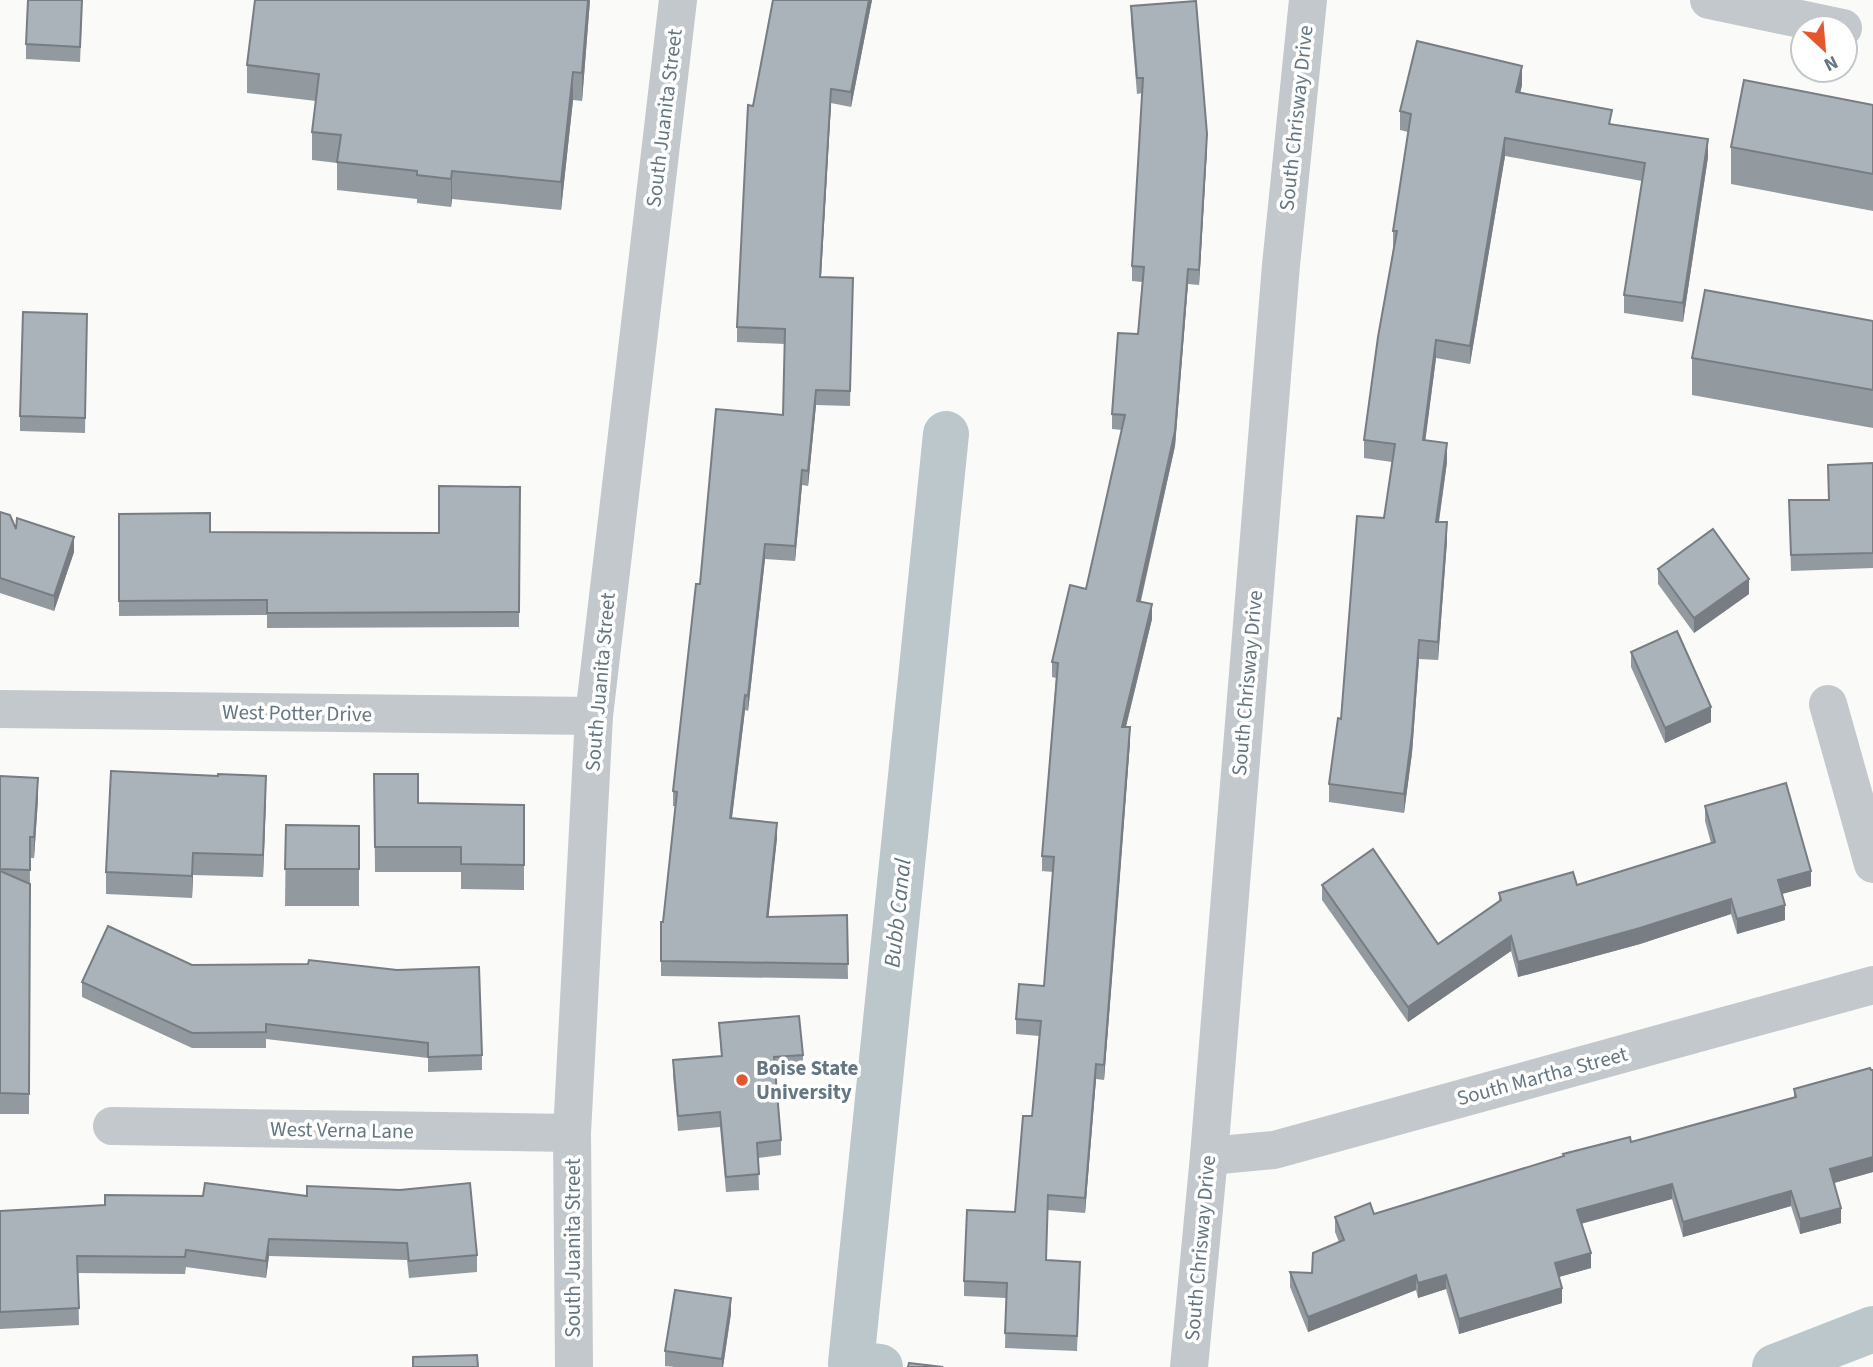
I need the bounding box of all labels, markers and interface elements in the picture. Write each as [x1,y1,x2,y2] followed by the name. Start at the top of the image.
[1789,14,1859,84] north arrow
[1271,24,1321,212] street label: South Chrisway Drive
[638,27,690,209] street label: South Juanita Street
[1819,48,1842,78] text: N
[1224,589,1270,777] street label: South Chrisway Drive
[577,591,623,773] street label: South Juanita Street
[222,697,372,729] street label: West Potter Drive
[875,857,920,969] water label: Bubb Canal
[1453,1039,1631,1113] street label: South Martha Street
[756,1053,859,1107] place label: Boise State University
[734,1072,750,1088] marker: Boise State University
[270,1114,414,1146] street label: West Verna Lane
[1177,1154,1223,1342] street label: South Chrisway Drive
[558,1158,588,1338] street label: South Juanita Street

